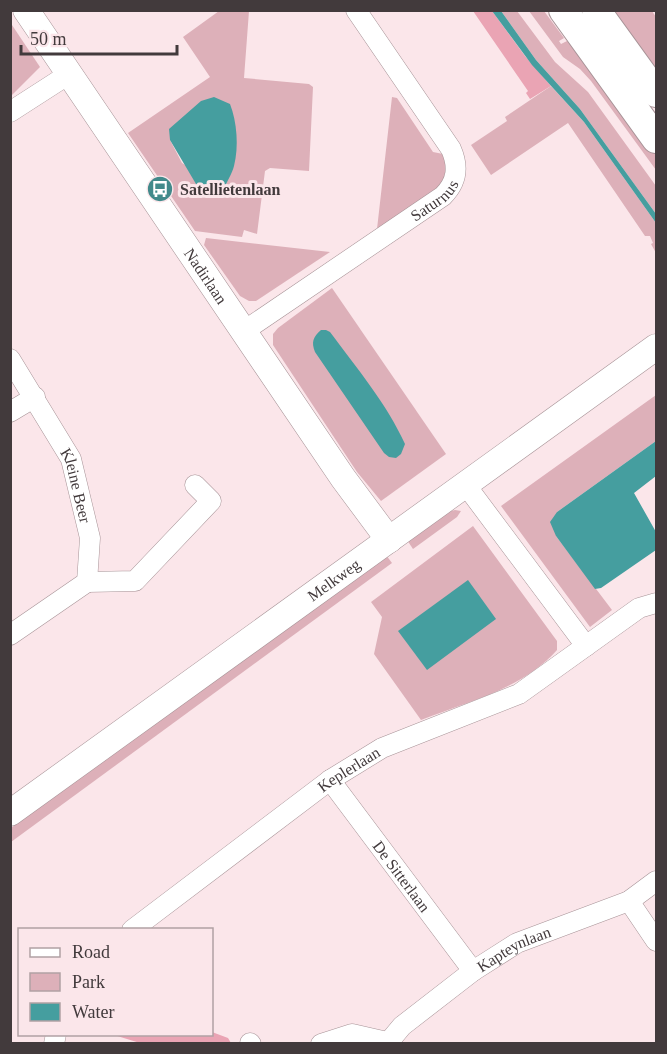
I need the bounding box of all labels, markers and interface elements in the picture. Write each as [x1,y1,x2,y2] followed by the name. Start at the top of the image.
[21,18,177,56] scale bar
[30,29,67,49] text: 50 m
[145,174,175,204] bus stop icon: Satellietenlaan
[407,177,462,224] street label: Saturnus
[180,181,281,198] place label: Satellietenlaan
[181,245,230,307] street label: Nadirlaan
[57,445,94,525] street label: Kleine Beer
[304,555,364,605] street label: Melkweg
[314,743,383,795] street label: Keplerlaan
[370,838,434,915] street label: De Sitterlaan
[474,923,553,975] street label: Kapteynlaan
[18,928,213,1036] legend
[72,942,110,962] text: Road
[72,972,105,992] text: Park
[72,1002,115,1022] text: Water

